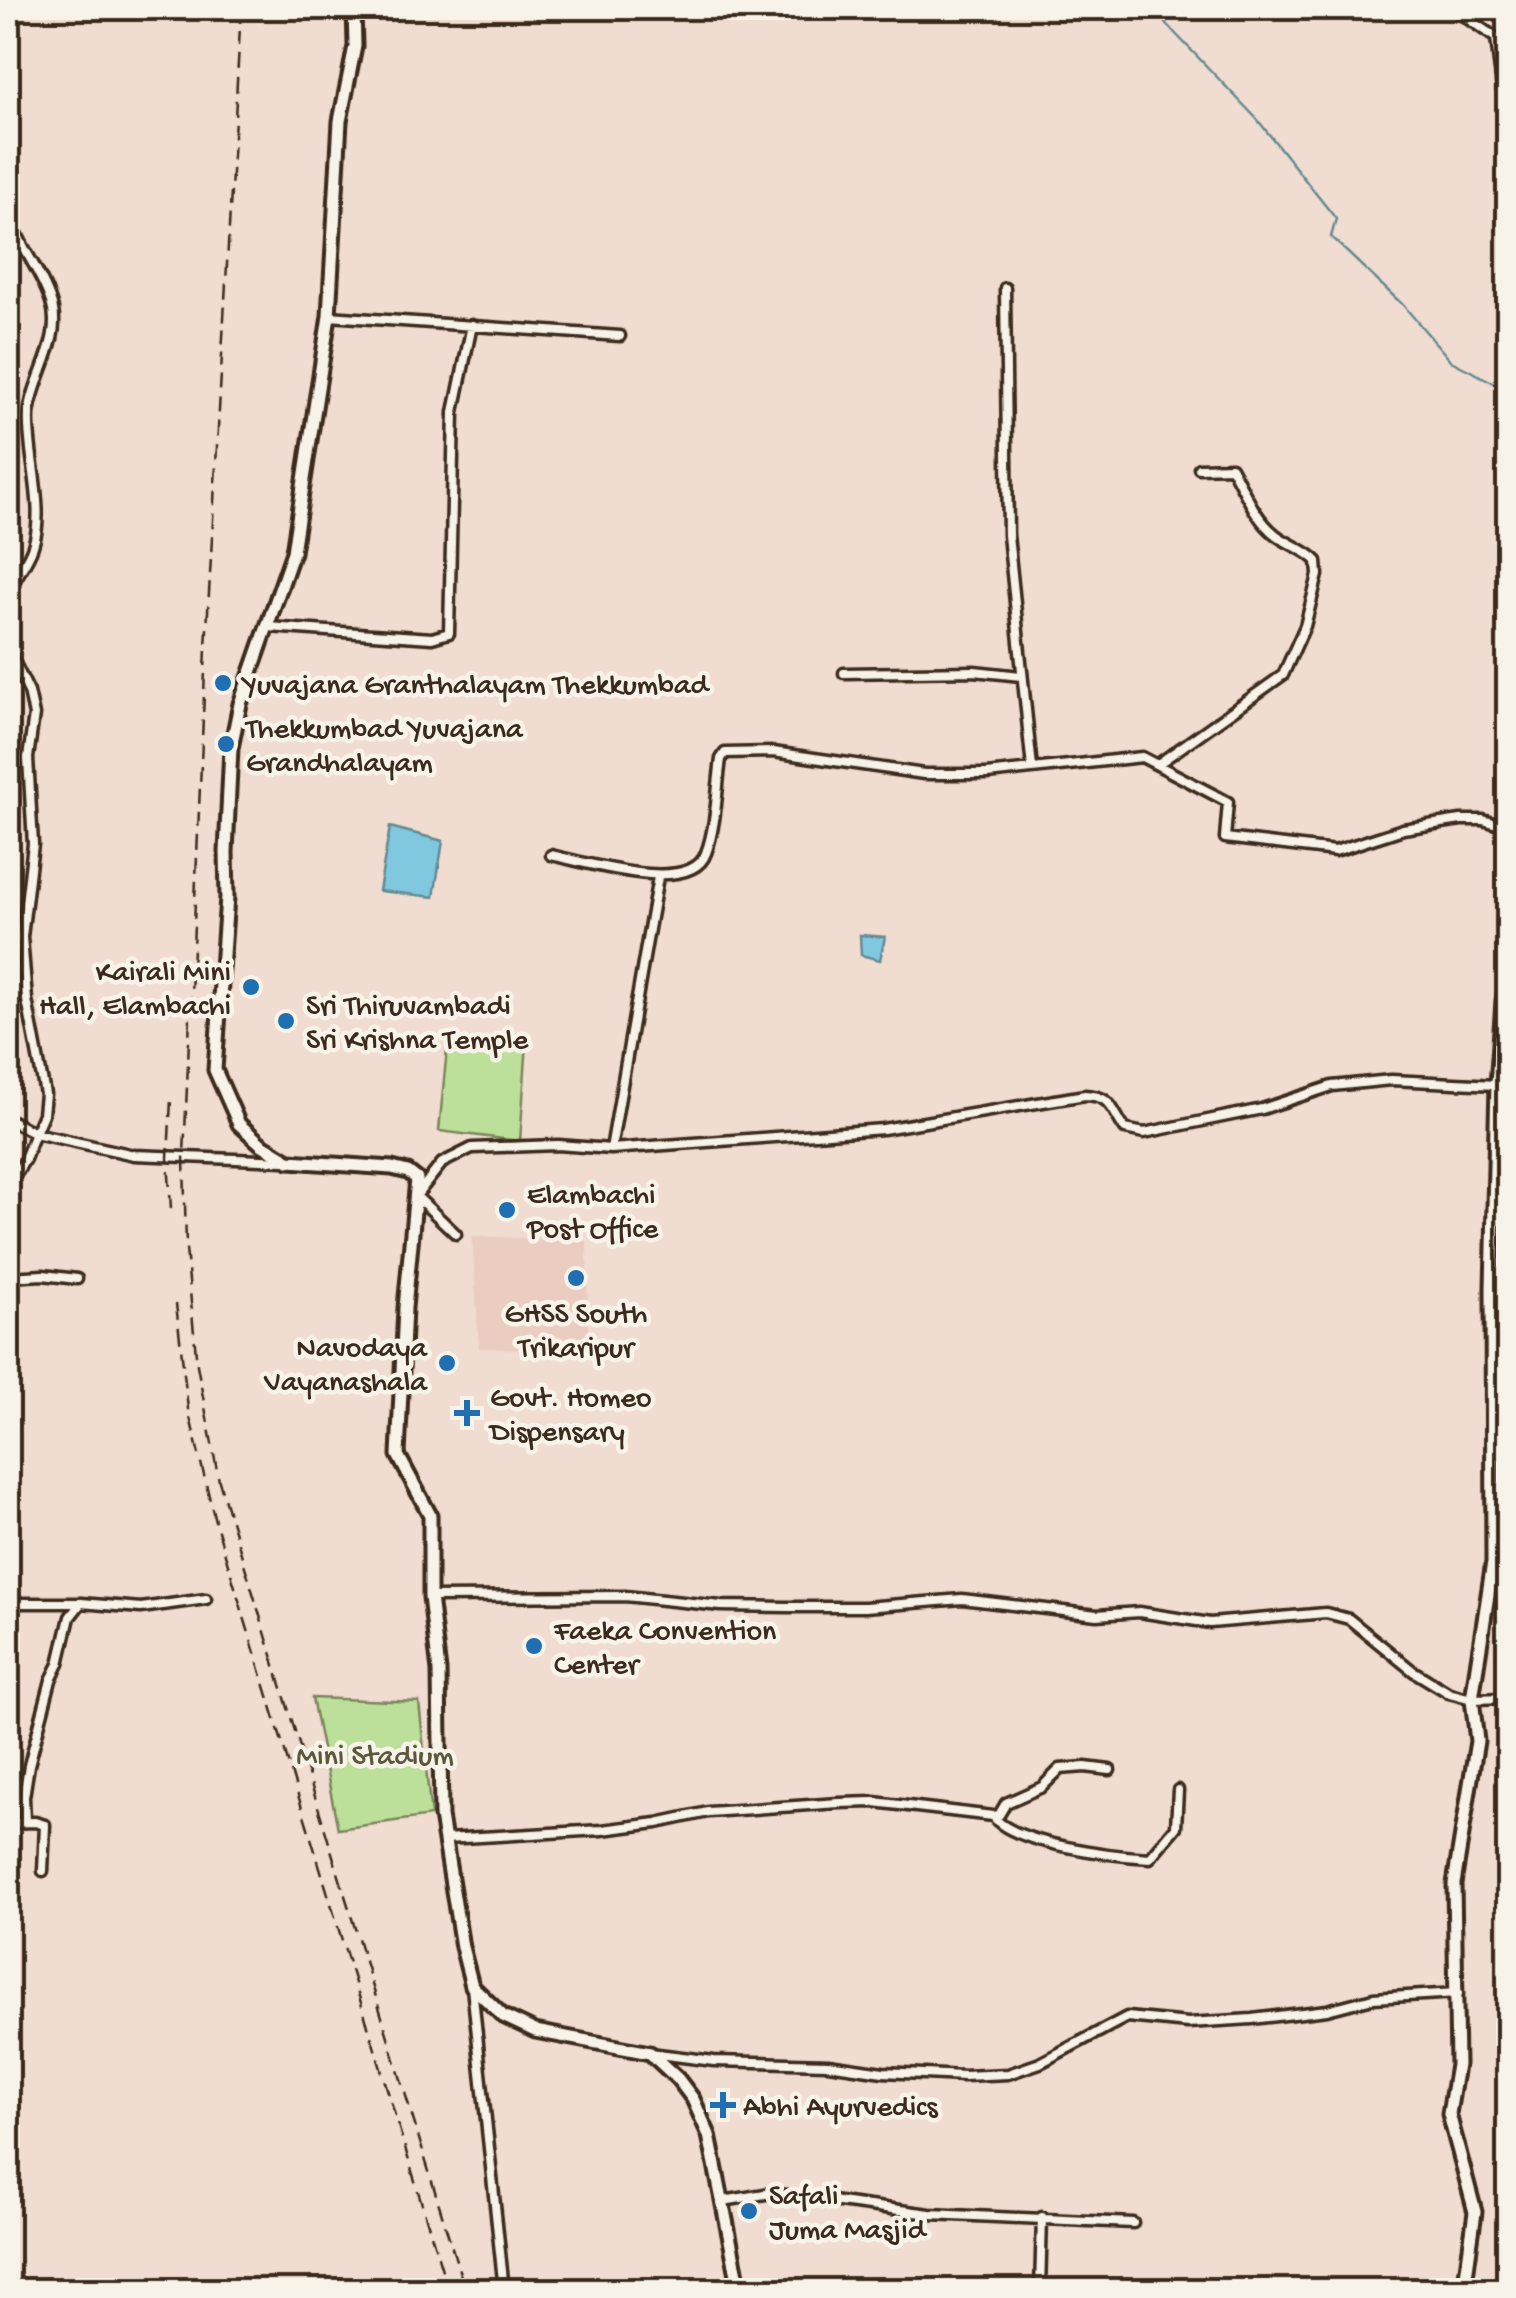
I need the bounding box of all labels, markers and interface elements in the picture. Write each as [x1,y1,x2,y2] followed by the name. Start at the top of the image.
[240,670,711,705] place label: Yuvajana Granthalayam Thekkumbad
[212,672,234,694] marker: Yuvajana Granthalayam Thekkumbad
[244,714,524,783] place label: Thekkumbad Yuvajana Grandhalayam
[215,733,237,755] marker: Thekkumbad Yuvajana Grandhalayam
[39,957,231,1026] place label: Kairali Mini Hall, Elambachi
[240,976,262,998] marker: Kairali Mini Hall, Elambachi
[306,991,529,1060] place label: Sri Thiruvambadi Sri Krishna Temple
[275,1010,297,1032] marker: Sri Thiruvambadi Sri Krishna Temple
[526,1180,659,1249] place label: Elambachi Post Office
[496,1199,518,1221] marker: Elambachi Post Office
[565,1267,587,1289] marker: GHSS South Trikaripur
[505,1299,647,1368] place label: GHSS South Trikaripur
[263,1333,428,1402] place label: Navodaya Vayanashala
[436,1352,458,1374] marker: Navodaya Vayanashala
[488,1383,652,1452] place label: Govt. Homeo Dispensary
[454,1400,480,1426] marker: Govt. Homeo Dispensary
[553,1616,776,1685] place label: Faeka Convention Center
[523,1635,545,1657] marker: Faeka Convention Center
[296,1741,454,1776] park label: Mini Stadium
[743,2092,938,2127] place label: Abhi Ayurvedics
[712,2094,734,2116] marker: Abhi Ayurvedics
[769,2181,928,2250] place label: Safali Juma Masjid
[738,2200,760,2222] marker: Safali Juma Masjid

